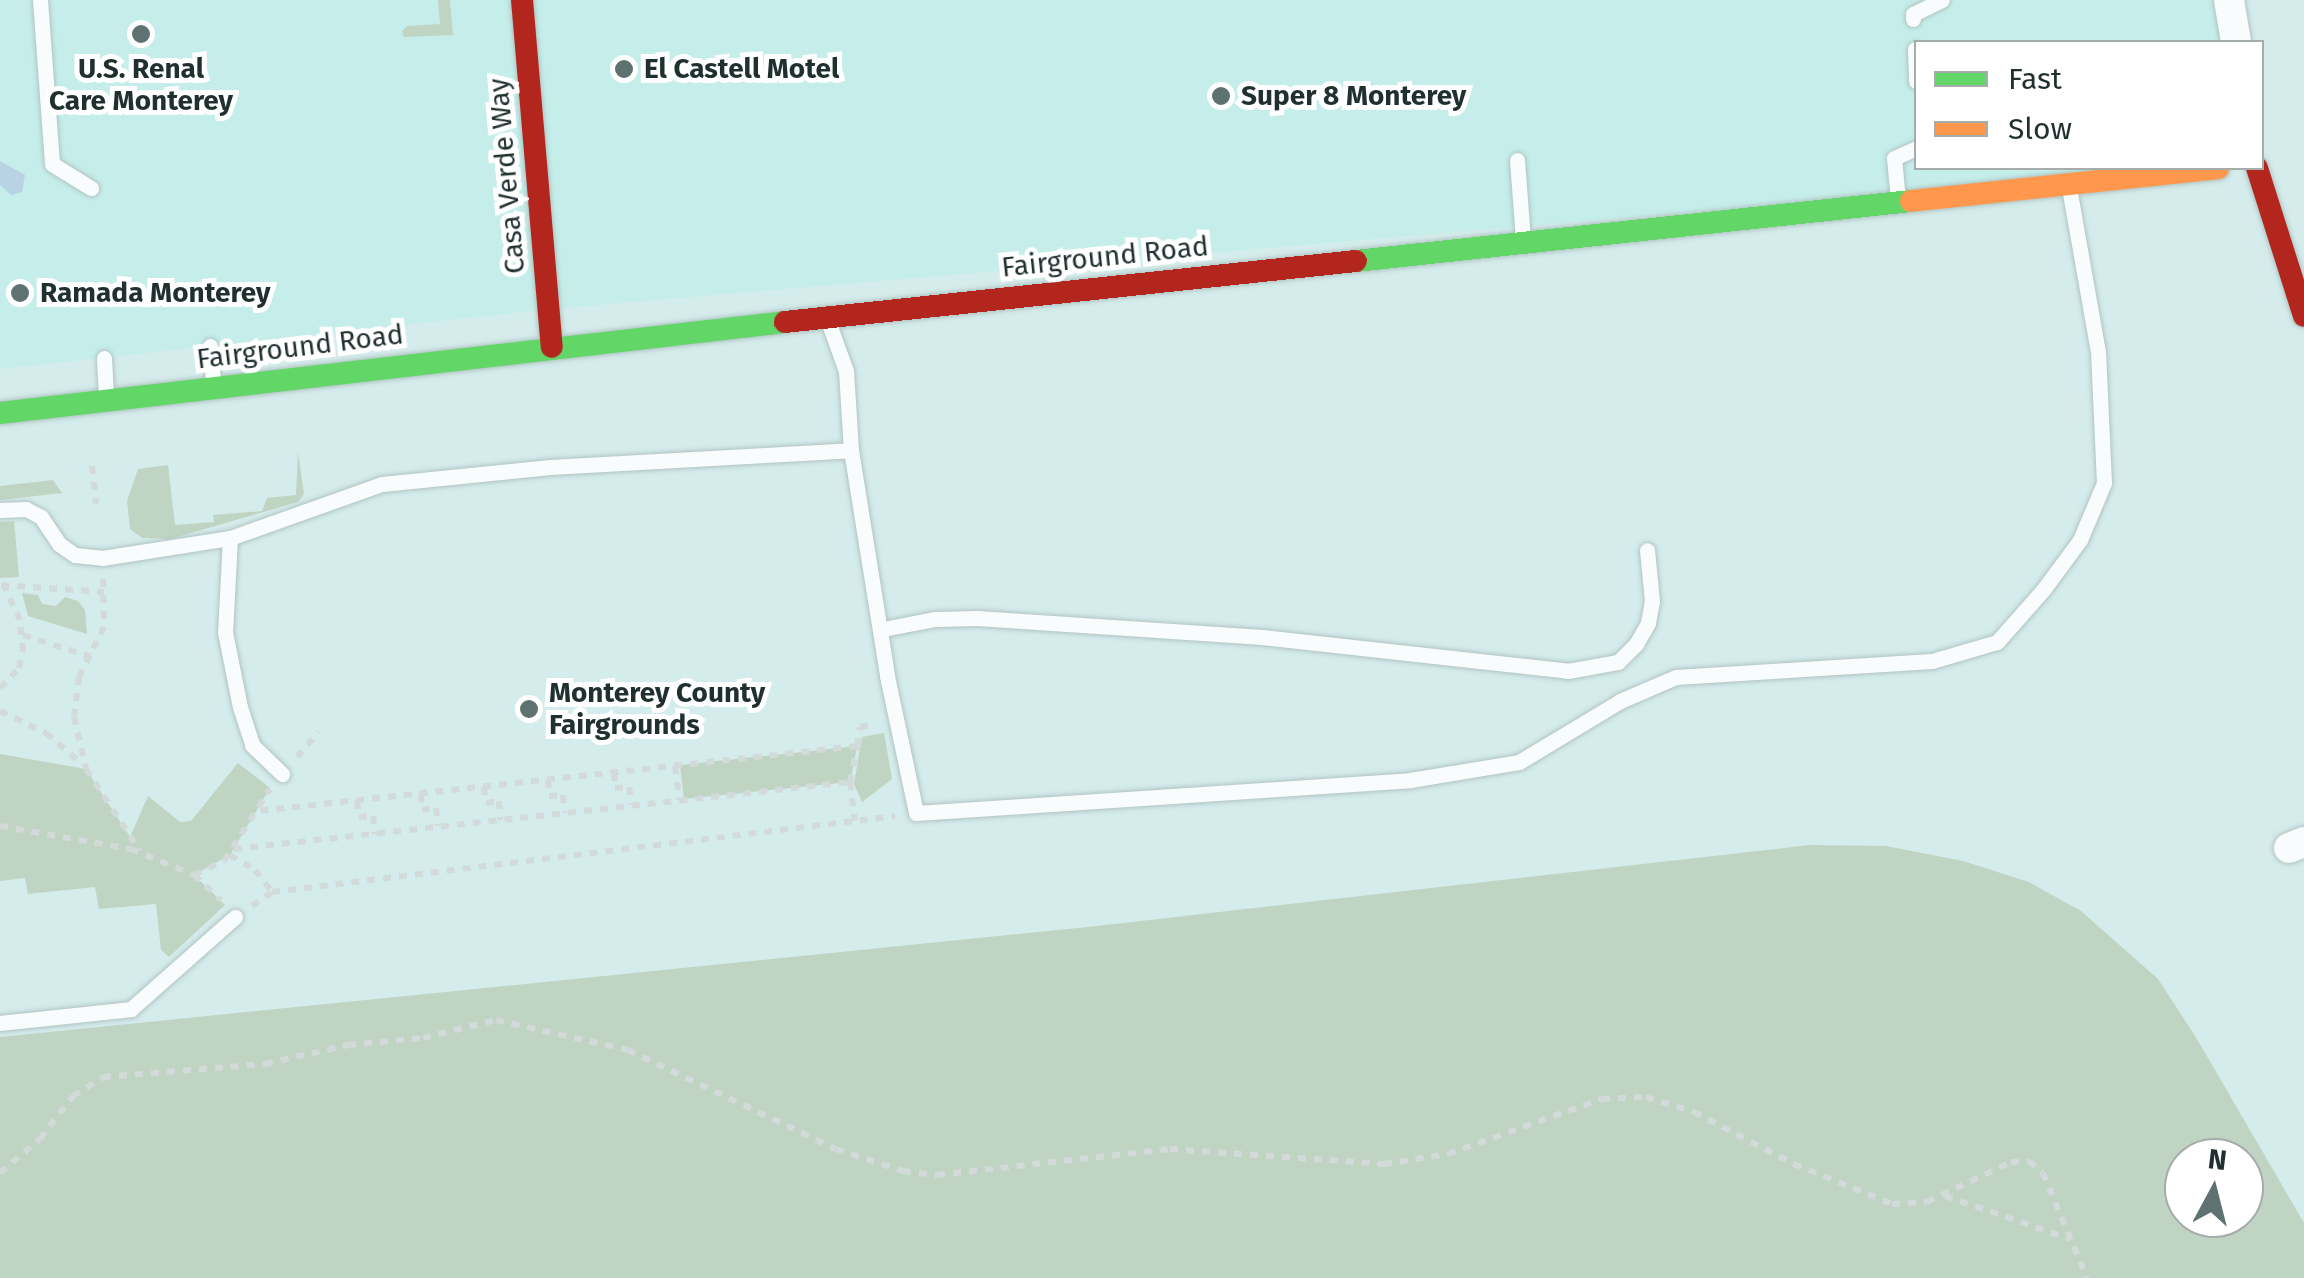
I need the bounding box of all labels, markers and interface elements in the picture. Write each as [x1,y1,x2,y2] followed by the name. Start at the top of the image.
[128,21,154,47] marker: U.S. Renal Care Monterey
[1914,40,2264,170] legend
[49,52,233,118] place label: U.S. Renal Care Monterey
[644,52,839,86] place label: El Castell Motel
[613,58,635,80] marker: El Castell Motel
[2008,61,2062,97] text: Fast
[482,77,532,275] street label: Casa Verde Way
[1241,79,1466,113] place label: Super 8 Monterey
[1210,85,1232,107] marker: Super 8 Monterey
[2008,111,2072,147] text: Slow
[1000,229,1210,285] street label: Fairground Road
[40,276,271,310] place label: Ramada Monterey
[9,282,31,304] marker: Ramada Monterey
[195,318,405,376] street label: Fairground Road
[549,676,765,742] place label: Monterey County Fairgrounds
[518,698,540,720] marker: Monterey County Fairgrounds
[2164,1138,2264,1238] north arrow
[2206,1142,2229,1177] text: N

